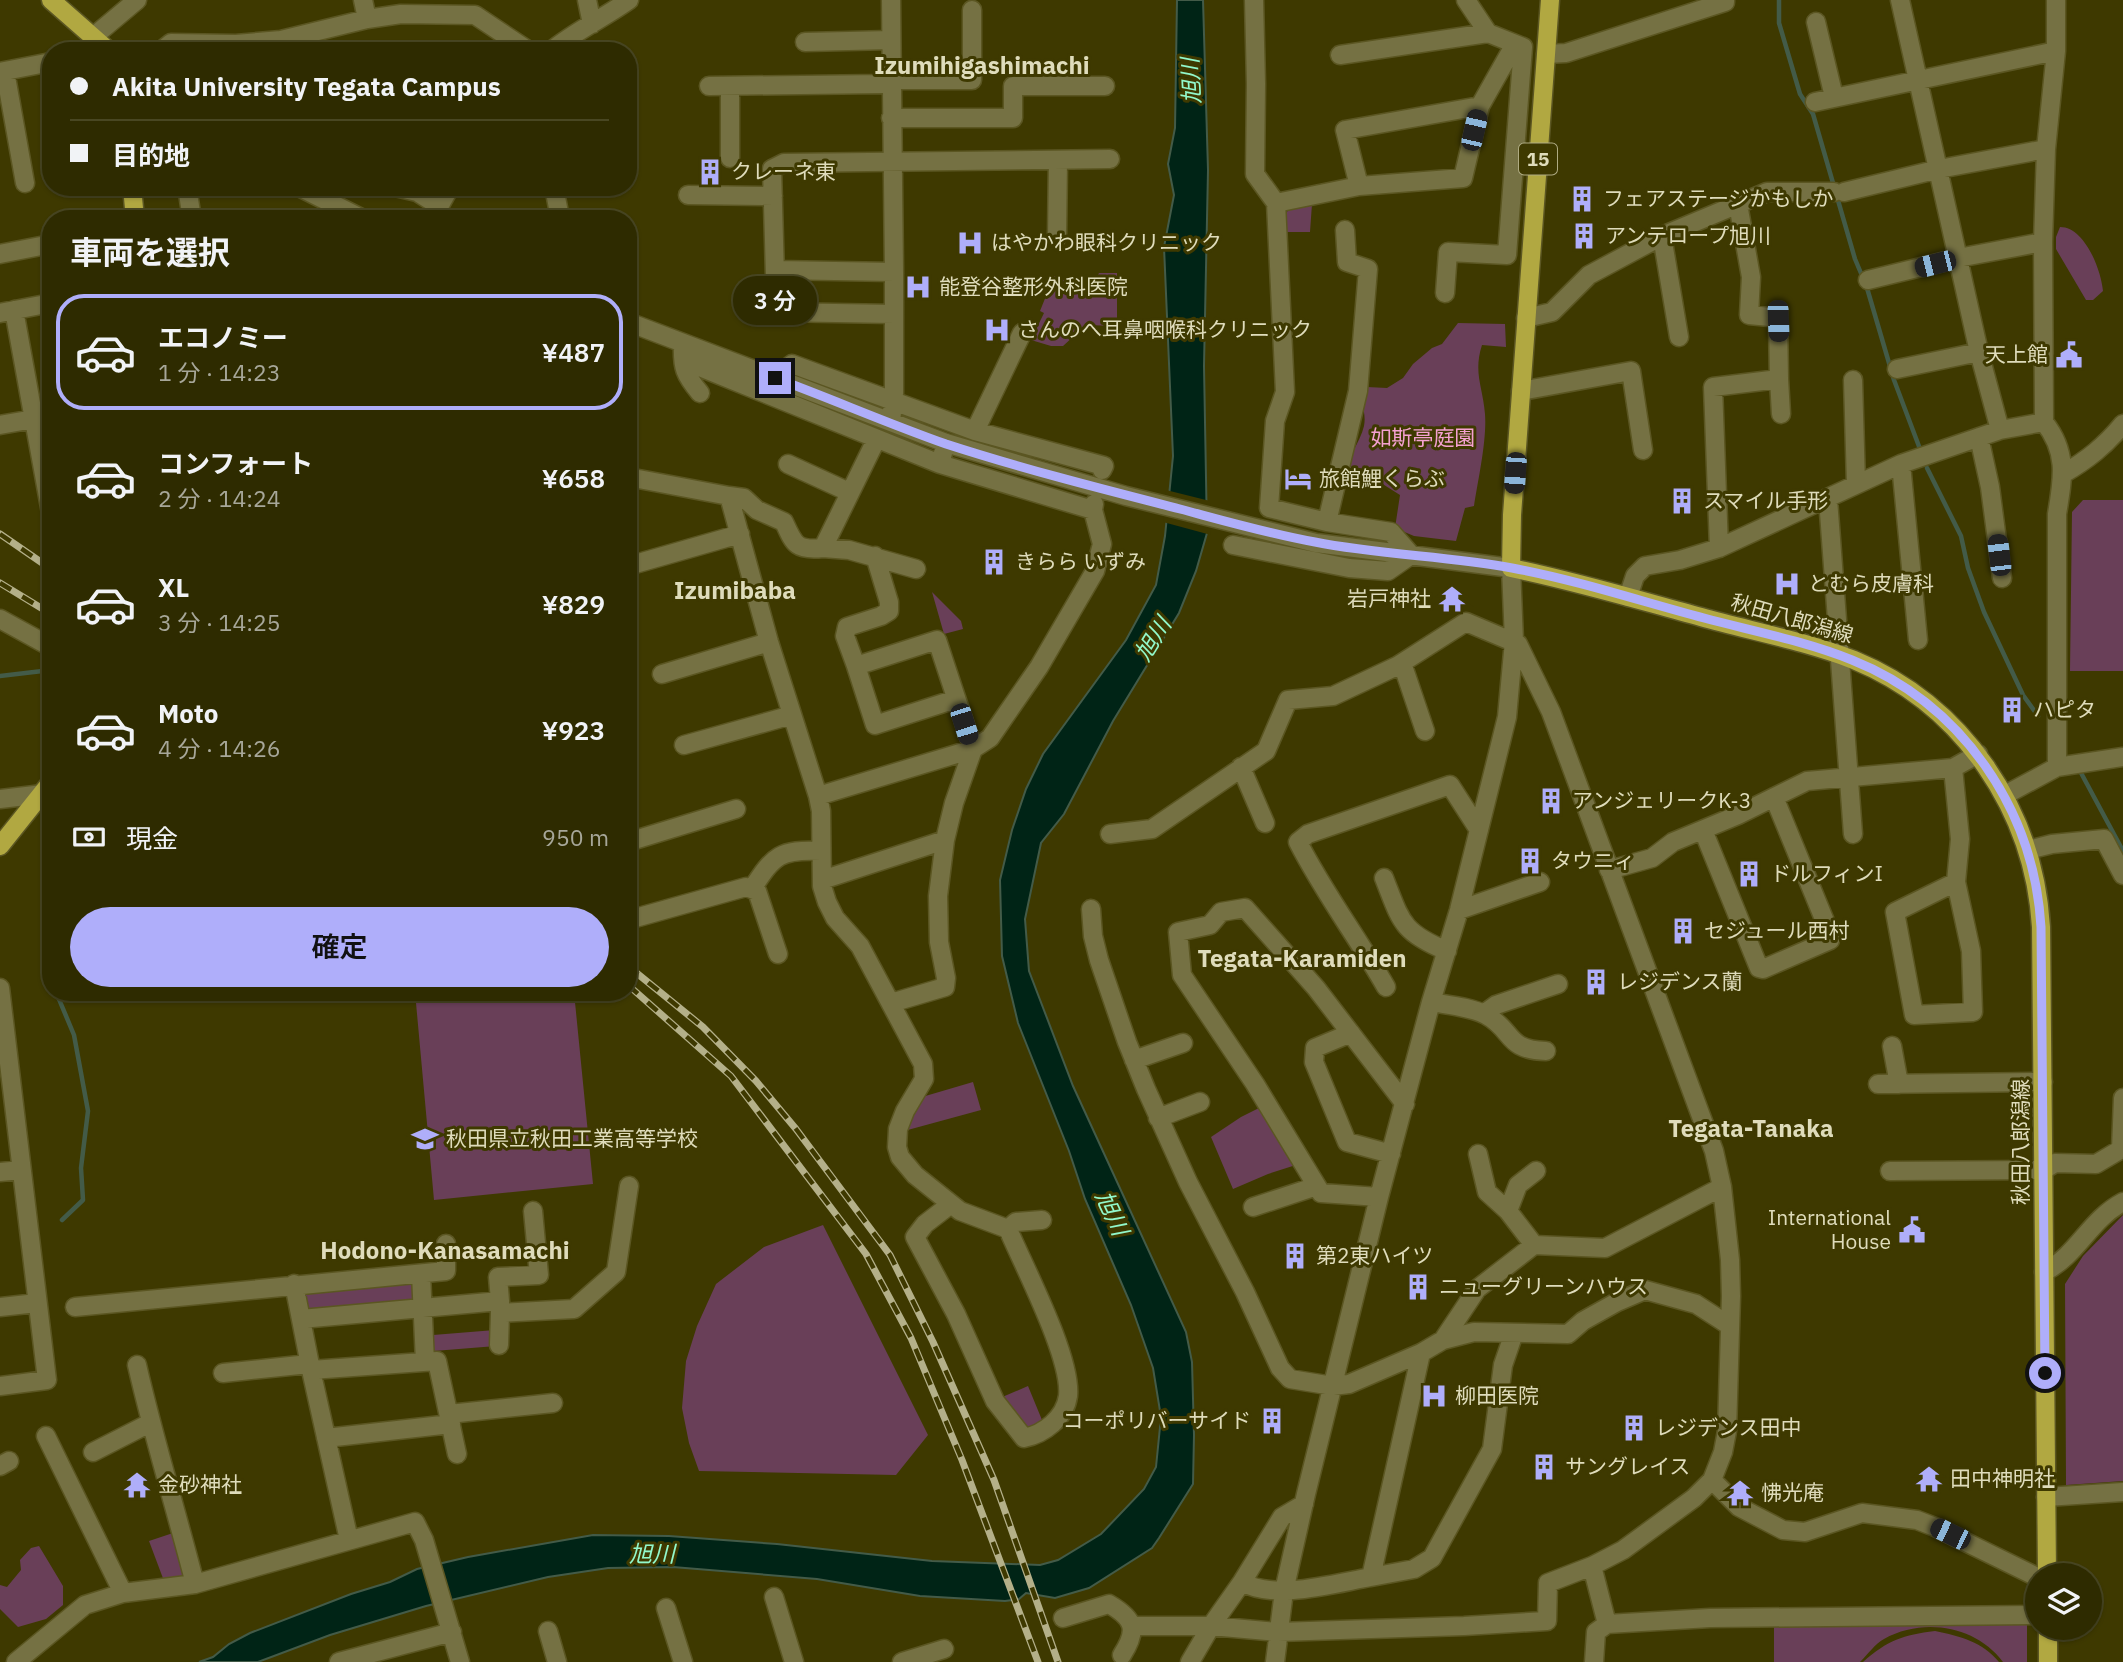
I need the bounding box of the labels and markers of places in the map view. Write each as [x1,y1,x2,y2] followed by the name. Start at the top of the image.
[695,157,725,187] building icon: クレーネ東
[731,157,836,185] place label: クレーネ東
[1567,184,1597,214] building icon: フェアステージかもしか
[1603,184,1834,212] place label: フェアステージかもしか
[1569,221,1599,251] building icon: アンテロープ旭川
[1605,221,1771,249] place label: アンテロープ旭川
[955,228,985,258] hospital icon: はやかわ眼科クリニック
[991,228,1222,256] place label: はやかわ眼科クリニック
[903,272,933,302] hospital icon: 能登谷整形外科医院
[939,272,1128,300] place label: 能登谷整形外科医院
[982,315,1012,345] hospital icon: さんのへ耳鼻咽喉科クリニック
[1018,315,1312,343] place label: さんのへ耳鼻咽喉科クリニック
[1985,340,2048,368] place label: 天上館
[2054,340,2084,370] public building icon: 天上館
[1283,464,1313,494] hotel icon: 旅館鯉くらぶ
[1319,464,1445,492] place label: 旅館鯉くらぶ
[1667,486,1697,516] building icon: スマイル手形
[1703,486,1828,514] place label: スマイル手形
[979,547,1009,577] building icon: きらら いずみ
[1015,547,1146,575] place label: きらら いずみ
[1772,569,1802,599] hospital icon: とむら皮膚科
[1808,569,1934,597] place label: とむら皮膚科
[1347,584,1431,612] place label: 岩戸神社
[1437,584,1467,614] temple icon: 岩戸神社
[1997,695,2027,725] building icon: ハピタ
[2033,695,2096,723] place label: ハピタ
[1536,786,1566,816] building icon: アンジェリークK-3
[1572,786,1751,814] place label: アンジェリークK-3
[1515,846,1545,876] building icon: タウニィ
[1551,846,1635,874] place label: タウニィ
[1734,859,1764,889] building icon: ドルフィンI
[1770,859,1883,887] place label: ドルフィンI
[1668,916,1698,946] building icon: セジュール西村
[1704,916,1850,944] place label: セジュール西村
[1581,967,1611,997] building icon: レジデンス蘭
[1617,967,1743,995] place label: レジデンス蘭
[410,1124,440,1154] school or university icon: 秋田県立秋田工業高等学校
[446,1124,698,1152] place label: 秋田県立秋田工業高等学校
[1768,1203,1891,1255] place label: International House
[1897,1215,1927,1245] public building icon: International House
[1280,1241,1310,1271] building icon: 第2東ハイツ
[1316,1241,1433,1269] place label: 第2東ハイツ
[1403,1272,1433,1302] building icon: ニューグリーンハウス
[1439,1272,1648,1300] place label: ニューグリーンハウス
[1419,1381,1449,1411] hospital icon: 柳田医院
[1455,1381,1539,1409] place label: 柳田医院
[1062,1406,1251,1434] place label: コーポリバーサイド
[1257,1406,1287,1436] building icon: コーポリバーサイド
[1619,1413,1649,1443] building icon: レジデンス田中
[1655,1413,1802,1441] place label: レジデンス田中
[1529,1452,1559,1482] building icon: サングレイス
[1565,1452,1690,1480] place label: サングレイス
[1914,1464,1944,1494] temple icon: 田中神明社
[1950,1464,2055,1492] place label: 田中神明社
[122,1470,152,1500] temple icon: 金砂神社
[158,1470,242,1498] place label: 金砂神社
[1725,1478,1755,1508] temple icon: 怫光庵
[1761,1478,1824,1506] place label: 怫光庵

